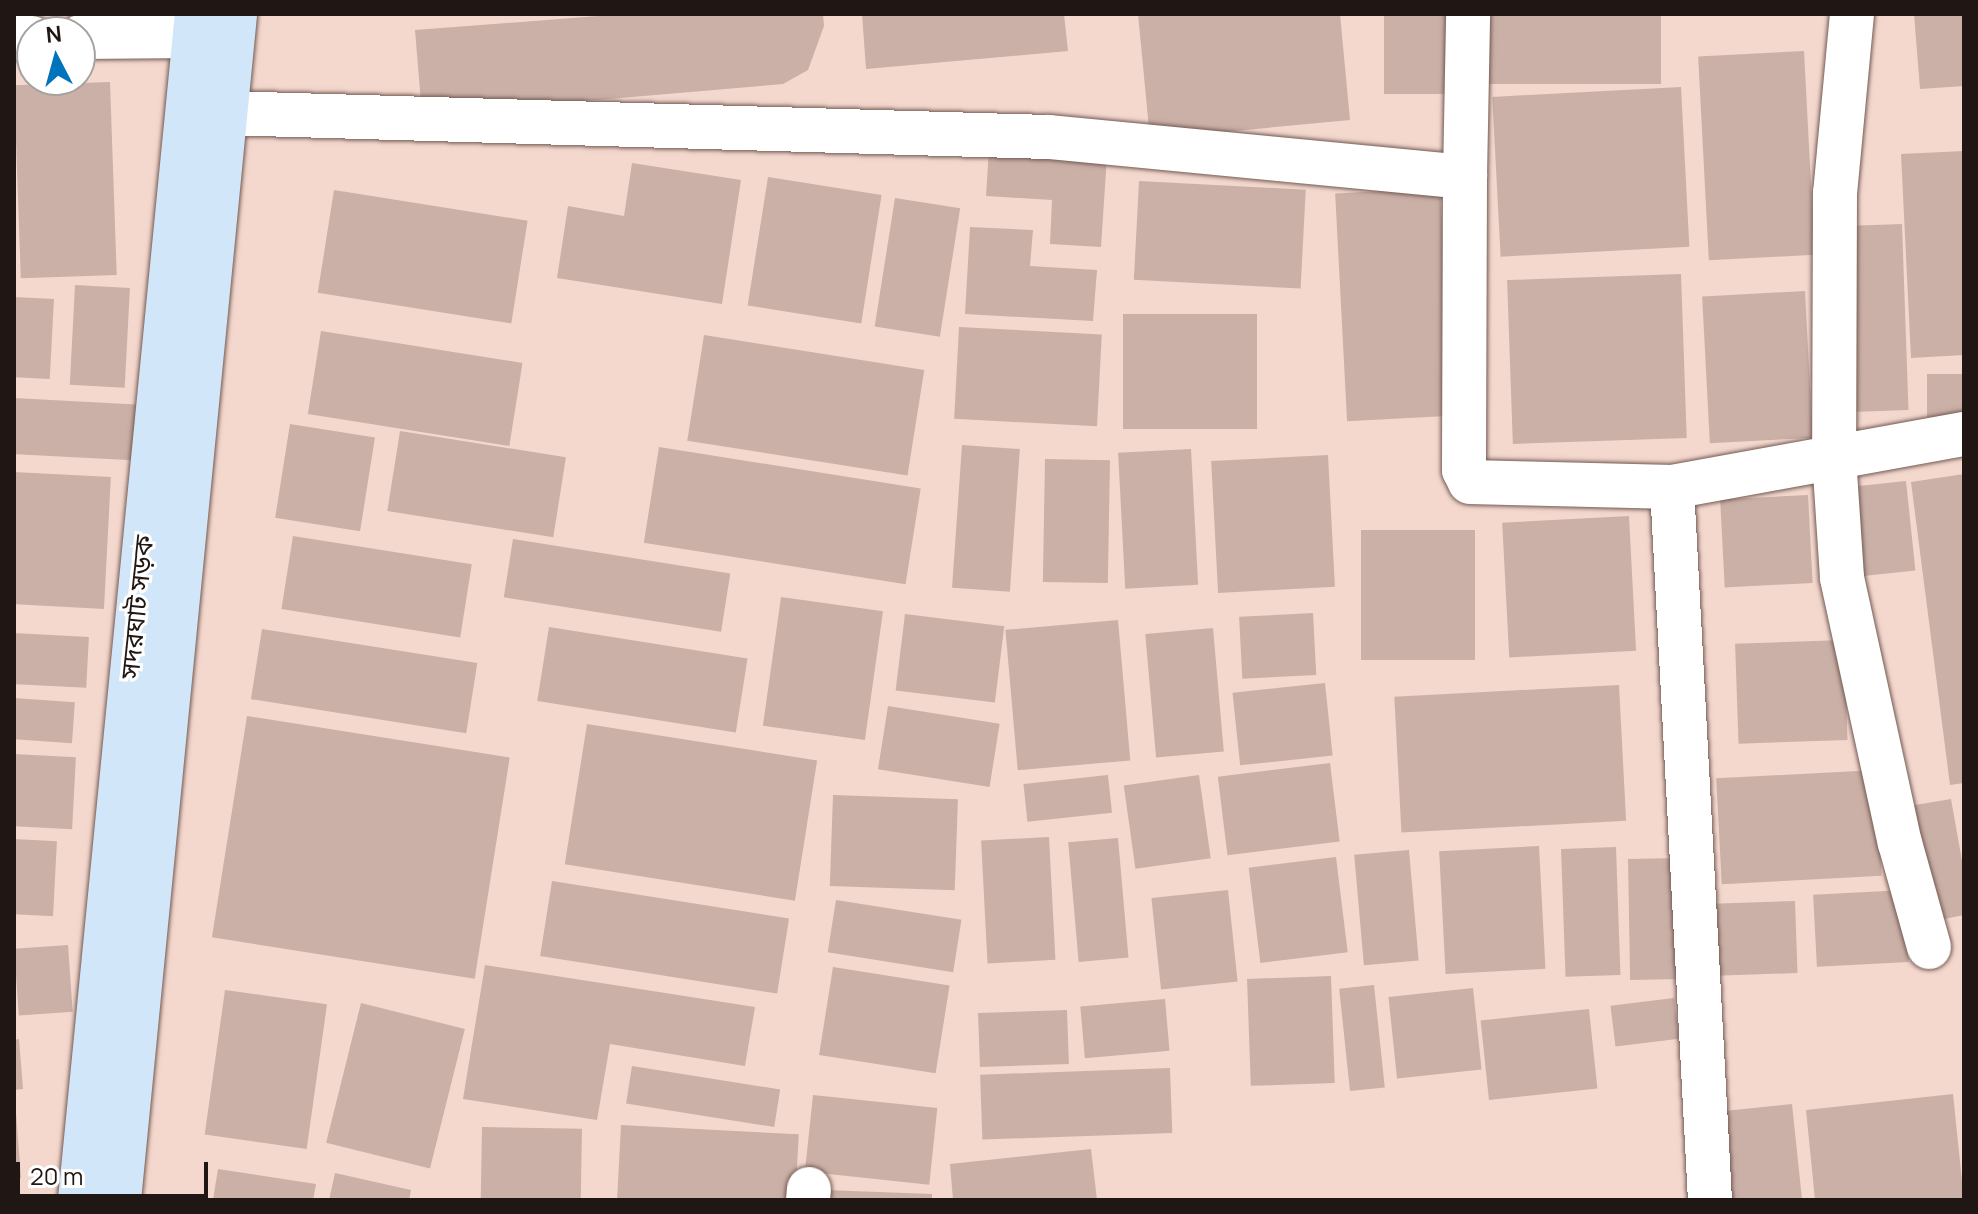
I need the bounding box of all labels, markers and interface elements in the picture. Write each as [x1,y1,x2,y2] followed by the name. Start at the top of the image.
[16,16,96,96] north arrow
[44,18,63,50] text: N
[114,534,160,680] street label: সদরঘাট সড়ক
[20,1146,212,1196] scale bar
[30,1159,83,1192] text: 20 m

